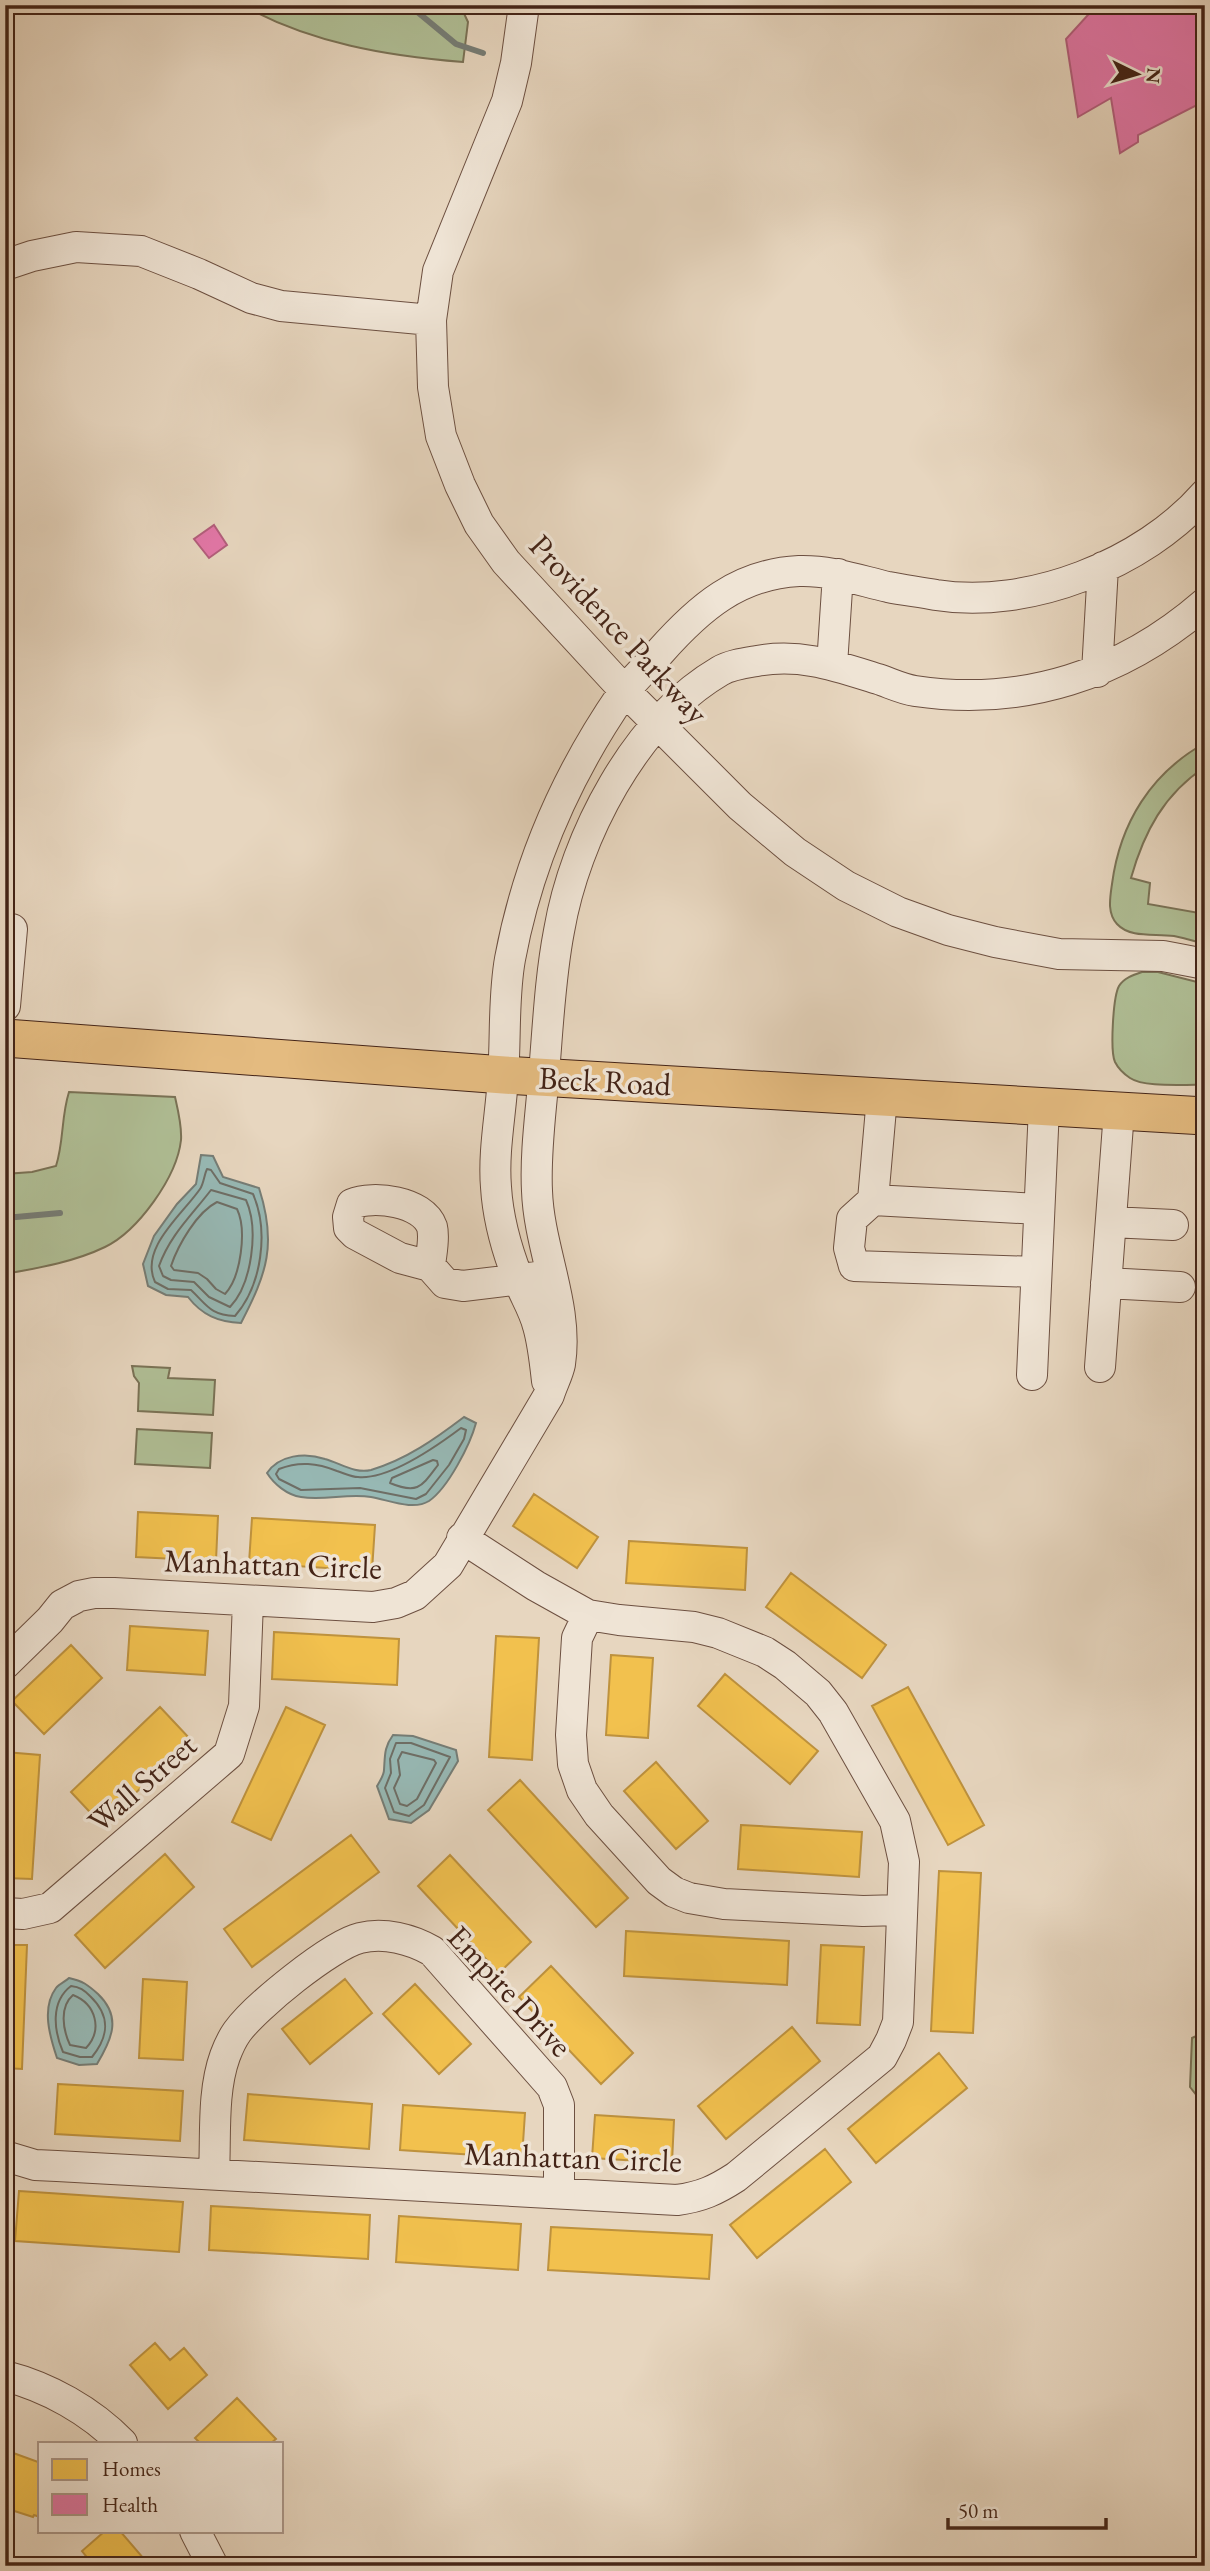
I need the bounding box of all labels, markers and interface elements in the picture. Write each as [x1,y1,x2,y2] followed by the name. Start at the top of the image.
[1102,38,1172,108] north arrow
[1140,67,1167,85] text: N
[520,525,719,734] street label: Providence Parkway
[538,1057,673,1105] street label: Beck Road
[163,1539,383,1589] street label: Manhattan Circle
[79,1724,205,1842] street label: Wall Street
[438,1916,582,2066] street label: Empire Drive
[463,2132,683,2182] street label: Manhattan Circle
[38,2442,284,2532] legend
[102,2455,161,2482] text: Homes
[948,2487,1105,2531] scale bar
[102,2491,158,2518] text: Health
[958,2497,999,2524] text: 50 m

